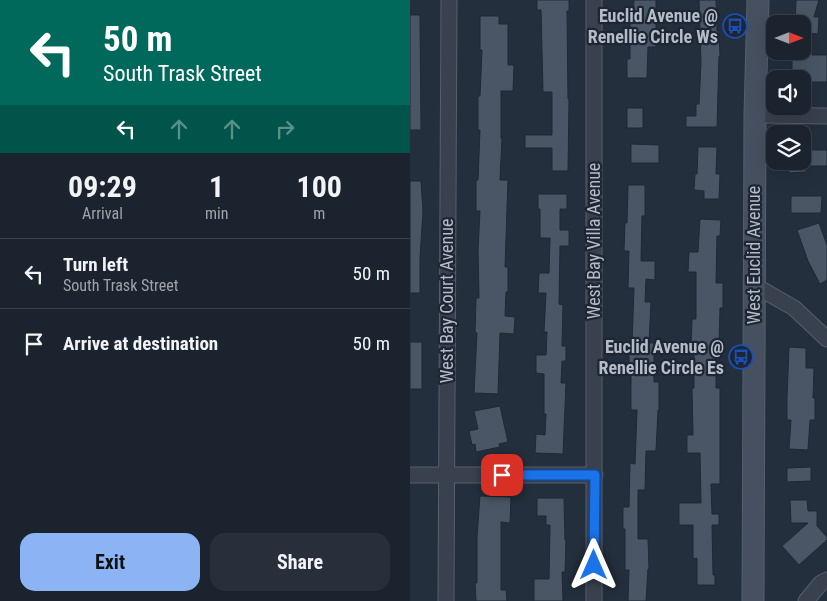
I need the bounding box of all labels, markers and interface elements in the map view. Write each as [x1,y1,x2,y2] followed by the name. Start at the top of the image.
[588,5,718,47] place label: Euclid Avenue @ Renellie Circle Ws
[722,13,748,39] bus stop icon: Euclid Avenue @ Renellie Circle Ws
[766,15,811,60] north arrow
[766,15,811,170] map controls
[103,19,172,60] text: 50 m
[20,20,85,85] icon: left
[103,61,262,86] text: South Trask Street
[766,70,811,115] button: sound
[112,115,140,143] icon: left
[165,115,193,143] icon: ahead
[218,115,246,143] icon: ahead
[271,115,299,143] icon: right
[766,125,811,170] button: layers
[583,163,604,319] street label: West Bay Villa Avenue
[68,169,137,204] text: 09:29
[209,169,224,204] text: 1
[296,169,342,204] text: 100
[743,186,764,324] street label: West Euclid Avenue
[82,204,123,223] text: Arrival
[205,204,228,223] text: min
[313,204,325,223] text: m
[436,219,457,383] street label: West Bay Court Avenue
[63,253,128,276] text: Turn left
[20,260,48,288] icon: left
[353,262,390,285] text: 50 m
[63,276,179,295] text: South Trask Street
[20,330,48,358] icon: arrive
[63,332,218,355] text: Arrive at destination
[353,332,390,355] text: 50 m
[598,336,724,378] place label: Euclid Avenue @ Renellie Circle Es
[728,344,754,370] bus stop icon: Euclid Avenue @ Renellie Circle Es
[481,454,523,496] pin
[488,461,516,489] icon: arrive
[20,533,200,591] button: Exit
[210,533,390,591] button: Share
[567,538,619,590] position arrow

